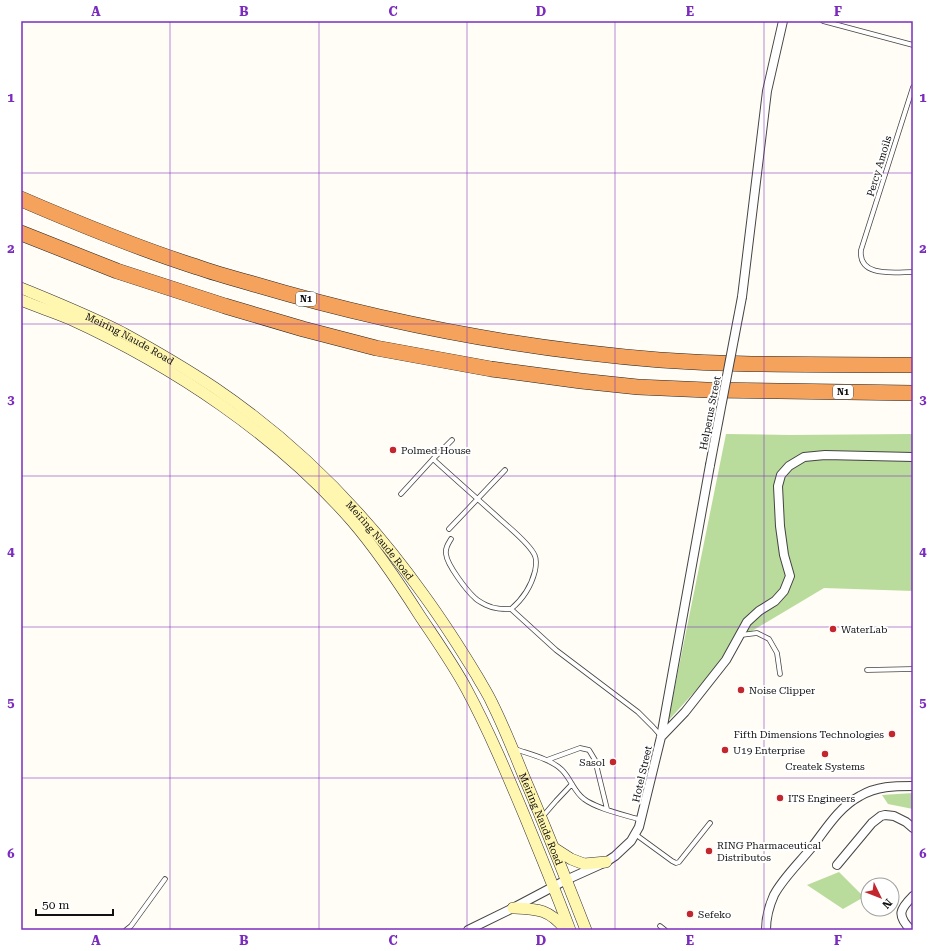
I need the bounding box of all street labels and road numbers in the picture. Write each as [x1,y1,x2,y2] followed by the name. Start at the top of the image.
[865,134,894,198] street label: Percy Amoils
[296,292,316,306] road number: N1
[84,310,177,367] street label: Meiring Naude Road
[697,375,723,451] street label: Helperus Street
[833,385,853,399] road number: N1
[344,499,416,582] street label: Meiring Naude Road
[630,744,654,803] street label: Hotel Street
[517,771,565,867] street label: Meiring Naude Road

